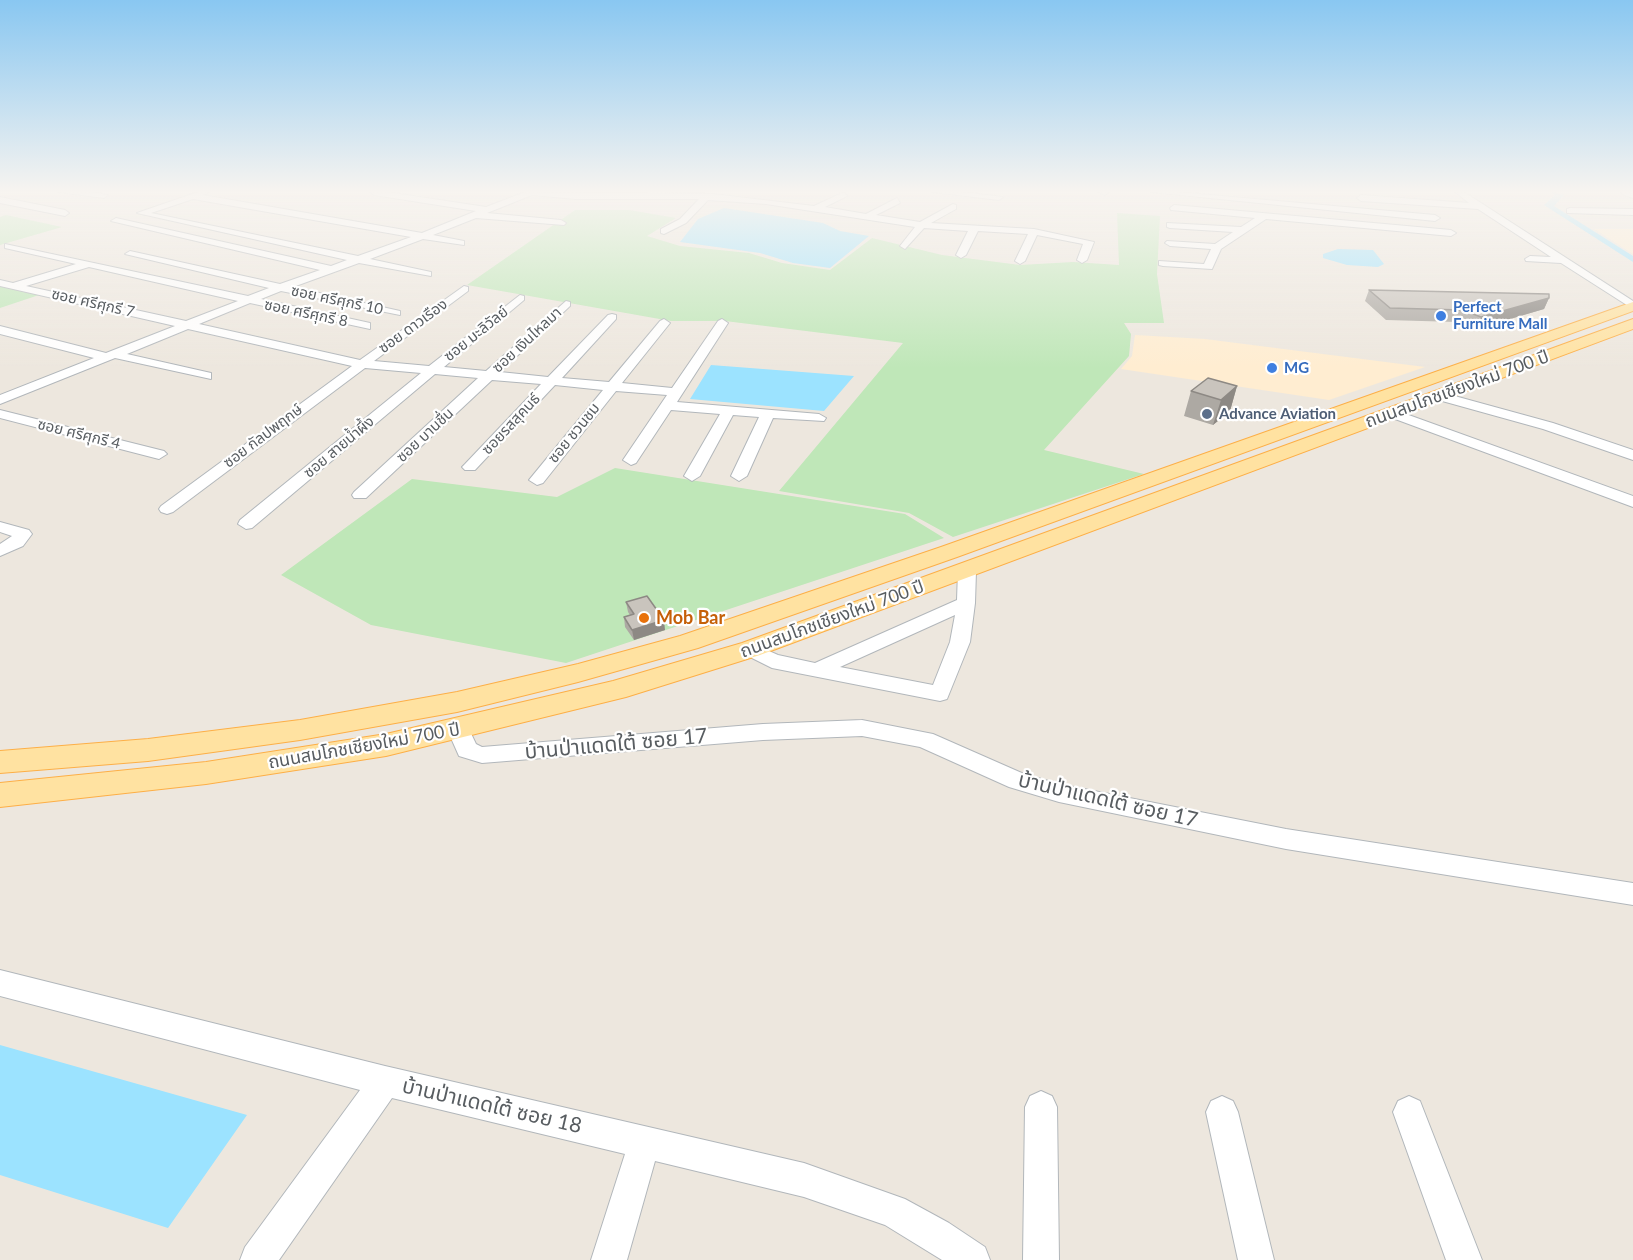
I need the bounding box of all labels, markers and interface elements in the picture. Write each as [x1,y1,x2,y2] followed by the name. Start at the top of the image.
[289,281,385,319] street label: ซอย ศรีศุกรี 10
[50,285,136,321] street label: ซอย ศรีศุกรี 7
[263,295,349,331] street label: ซอย ศรีศุกรี 8
[375,295,451,357] street label: ซอย ดาวเรือง
[1453,298,1547,333] place label: Perfect Furniture Mall
[440,303,512,365] street label: ซอย มะลิวัลย์
[489,303,565,377] street label: ซอย เงินไหลมา
[1434,309,1448,323] marker: Perfect Furniture Mall
[1362,346,1552,432] street label: ถนนสมโภชเชียงใหม่ 700 ปี
[1284,359,1309,377] place label: MG
[1265,361,1279,375] marker: MG
[478,390,544,458] street label: ซอยรสสุคนธ์
[544,399,604,467] street label: ซอย ชวนชม
[220,400,306,472] street label: ซอย กัลปพฤกษ์
[393,404,457,466] street label: ซอย บานชื่น
[1219,405,1336,423] place label: Advance Aviation
[1200,407,1214,421] marker: Advance Aviation
[300,412,378,482] street label: ซอย สายน้ำผึ้ง
[36,415,122,453] street label: ซอย ศรีศุกรี 4
[737,576,927,662] street label: ถนนสมโภชเชียงใหม่ 700 ปี
[656,607,725,629] place label: Mob Bar
[637,611,651,625] marker: Mob Bar
[267,719,461,773] street label: ถนนสมโภชเชียงใหม่ 700 ปี
[524,723,708,765] street label: บ้านป่าแดดใต้ ซอย 17
[1016,767,1200,833] street label: บ้านป่าแดดใต้ ซอย 17
[400,1073,584,1139] street label: บ้านป่าแดดใต้ ซอย 18

